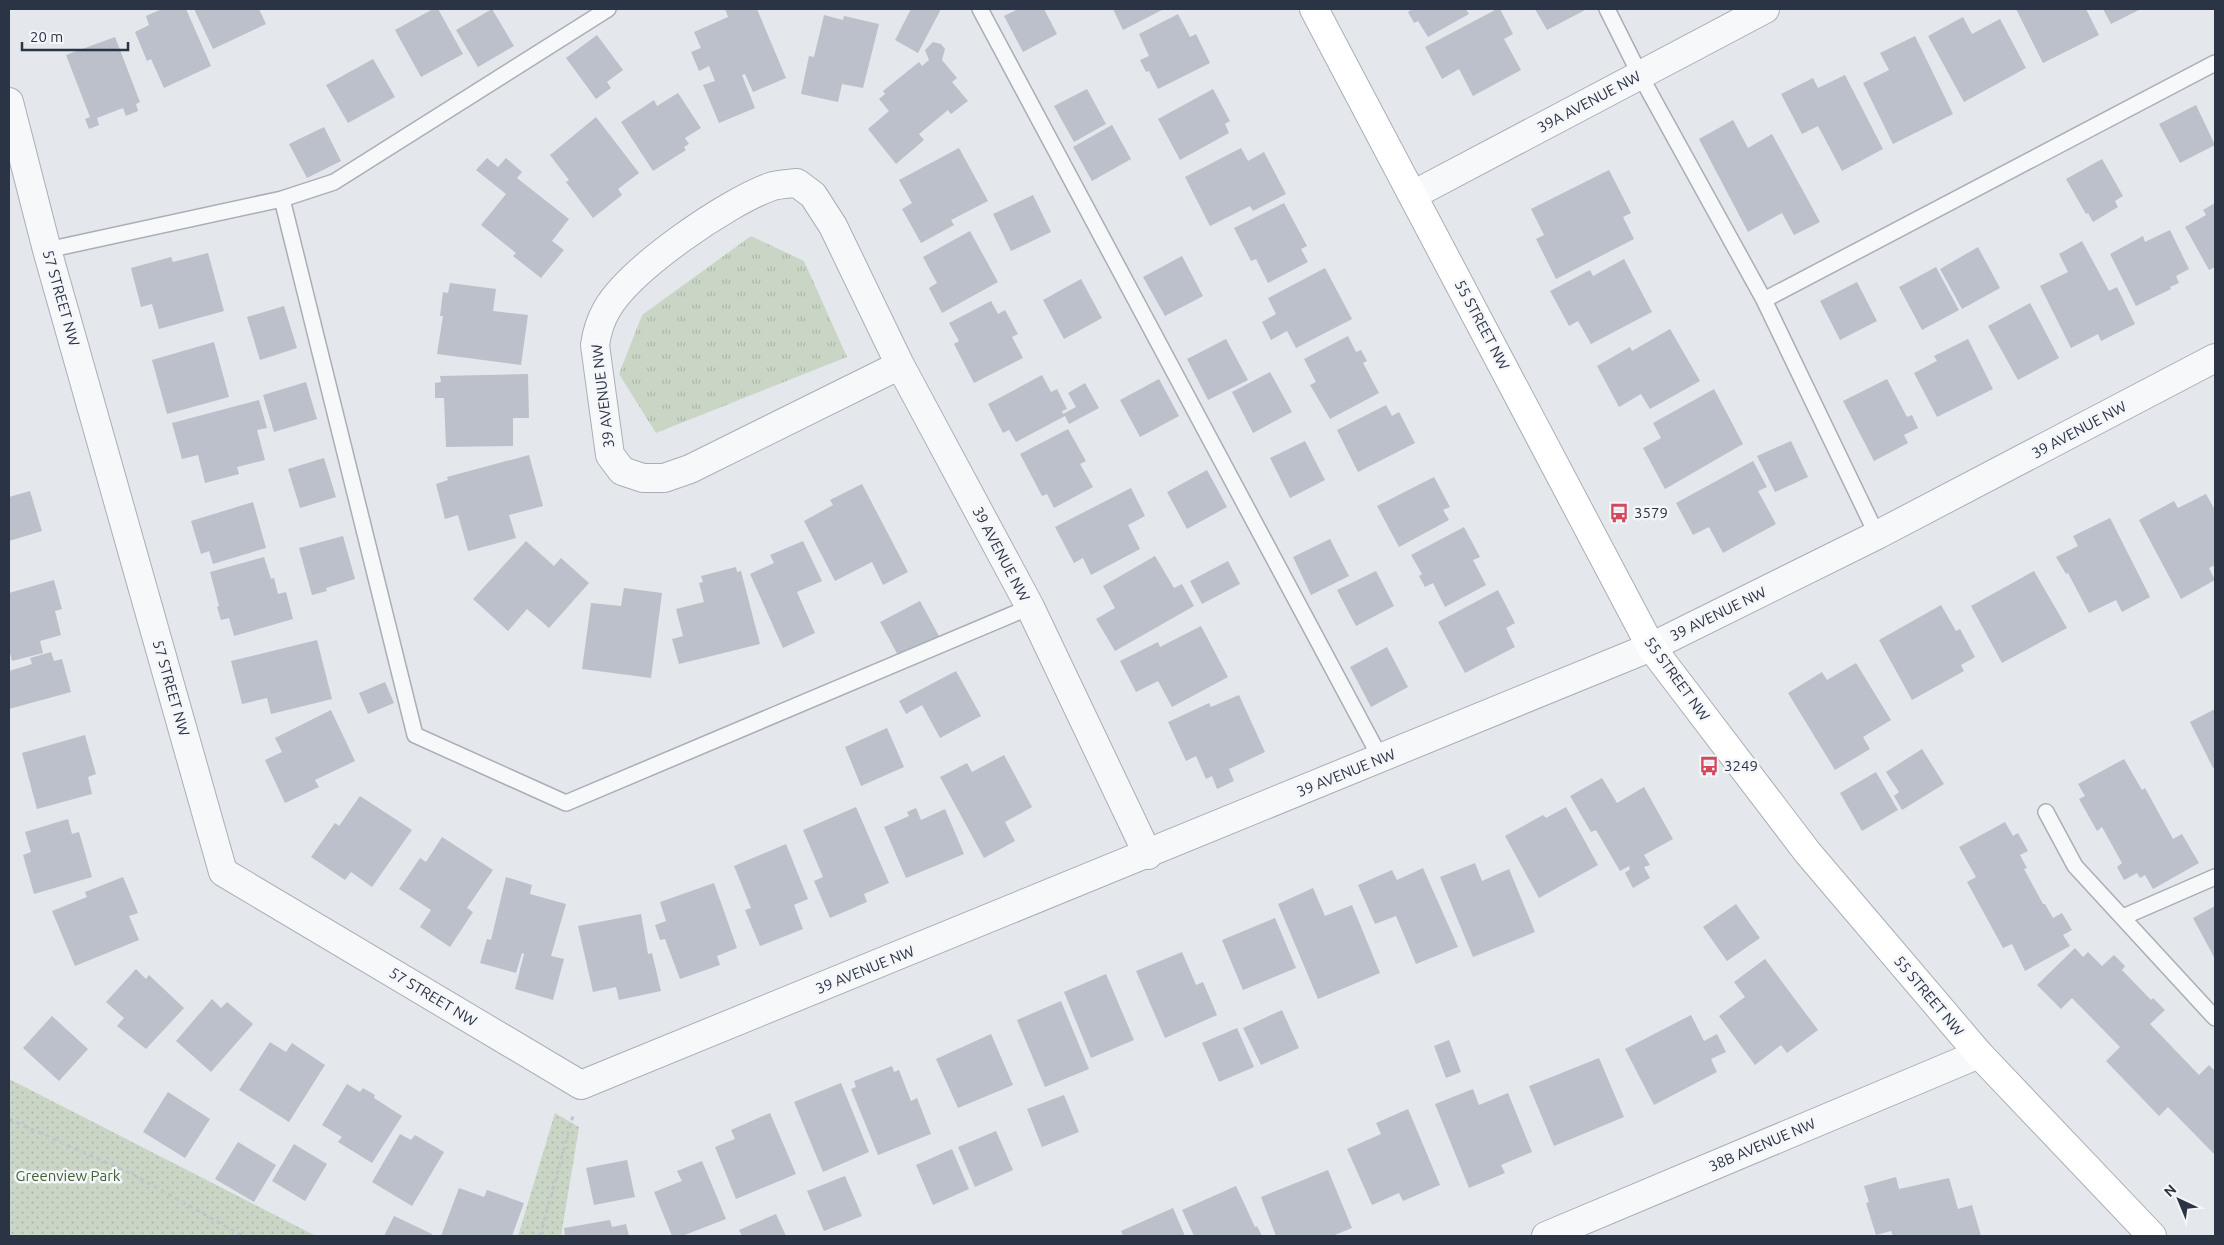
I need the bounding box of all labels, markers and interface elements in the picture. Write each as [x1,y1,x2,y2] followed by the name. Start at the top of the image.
[22,20,129,52] scale bar
[30,28,63,45] text: 20 m
[1534,67,1643,136] street label: 39A AVENUE NW
[40,248,83,348] street label: 57 STREET NW
[1452,277,1513,373] street label: 55 STREET NW
[588,343,617,449] street label: 39 AVENUE NW
[2029,397,2129,462] street label: 39 AVENUE NW
[1608,502,1630,524] bus stop icon: 3579
[969,504,1034,604] street label: 39 AVENUE NW
[1634,504,1668,521] place label: 3579
[1667,583,1769,644] street label: 39 AVENUE NW
[1641,634,1713,724] street label: 55 STREET NW
[150,638,193,738] street label: 57 STREET NW
[1294,745,1398,800] street label: 39 AVENUE NW
[1698,755,1720,777] bus stop icon: 3249
[1724,757,1758,774] place label: 3249
[813,942,917,997] street label: 39 AVENUE NW
[1891,952,1968,1039] street label: 55 STREET NW
[386,964,480,1029] street label: 57 STREET NW
[1706,1114,1818,1175] street label: 38B AVENUE NW
[16,1167,121,1184] park label: Greenview Park
[2154,1175,2204,1225] north arrow
[2161,1181,2179,1200] text: N

